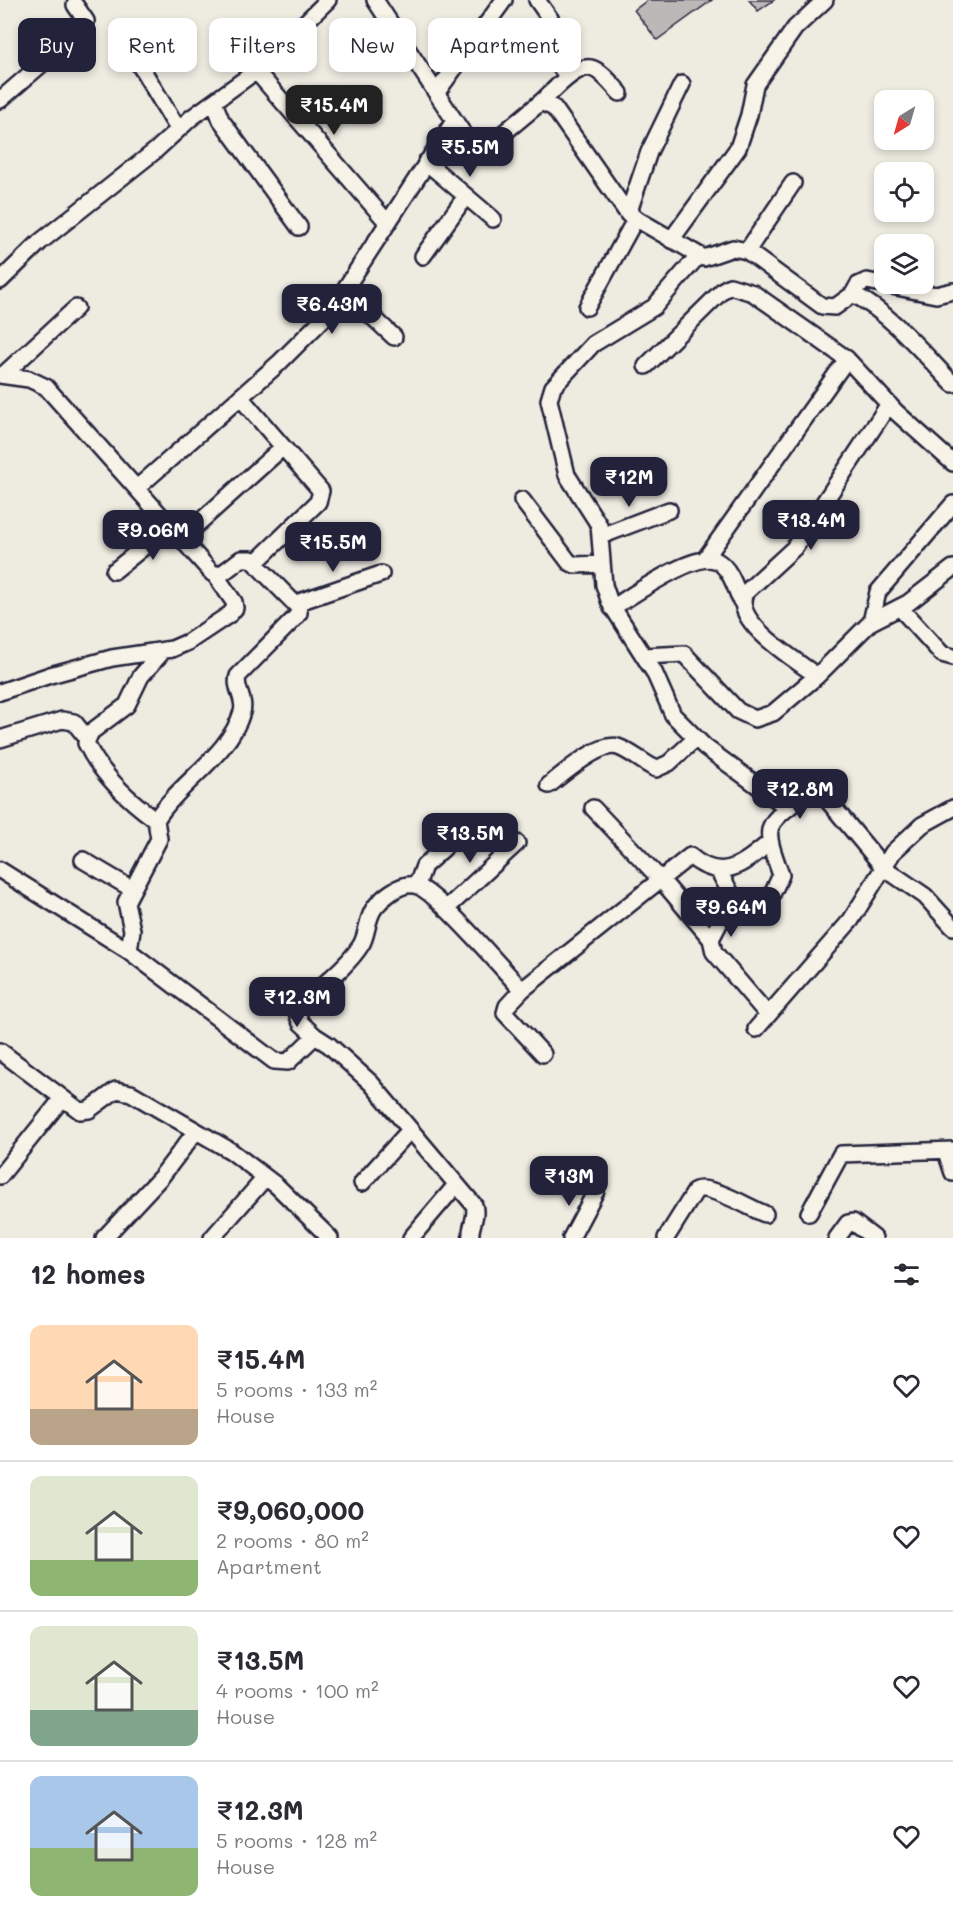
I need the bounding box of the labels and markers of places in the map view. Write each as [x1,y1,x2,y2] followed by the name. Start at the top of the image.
[285,85,383,136] pin: ₹15.4M
[428,127,512,178] pin: ₹5.5M
[283,284,381,335] pin: ₹6.43M
[593,457,665,508] pin: ₹12M
[762,500,860,551] pin: ₹13.4M
[104,510,202,561] pin: ₹9.06M
[284,522,382,573] pin: ₹15.5M
[751,769,849,820] pin: ₹12.8M
[421,813,519,864] pin: ₹13.5M
[682,887,780,938] pin: ₹9.64M
[248,977,346,1028] pin: ₹12.3M
[533,1156,605,1207] pin: ₹13M

